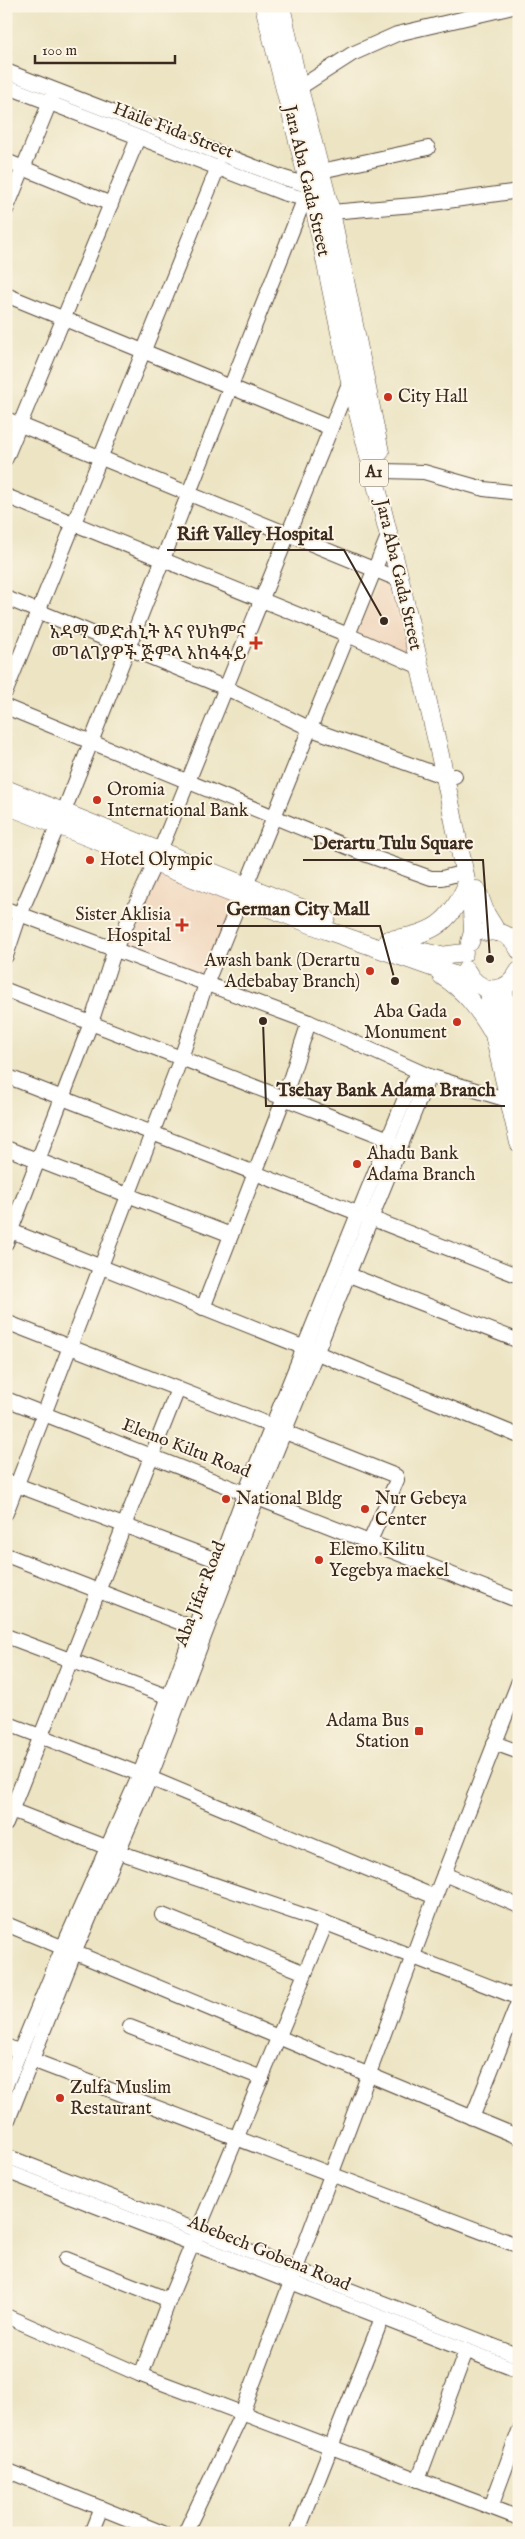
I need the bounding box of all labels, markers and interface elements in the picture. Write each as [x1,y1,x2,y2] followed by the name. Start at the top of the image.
[35,32,175,64] scale bar
[42,41,78,60] text: 100 m
[109,97,237,165] street label: Haile Fida Street
[277,101,335,259] street label: Jara Aba Gada Street
[398,386,468,409] place label: City Hall
[382,391,394,403] marker: City Hall
[360,459,388,486] road number: A1
[369,495,427,653] street label: Jara Aba Gada Street
[167,516,344,550] callout: Rift Valley Hospital
[176,523,334,547] text: Rift Valley Hospital
[50,622,246,666] place label: አዳማ መድሐኒት እና የህክምና መገልገያዎች ጅምላ አከፋፋይ
[250,637,262,649] marker: አዳማ መድሐኒት እና የህክምና መገልገያዎች ጅምላ አከፋፋይ
[107,779,249,823] place label: Oromia International Bank
[91,794,103,806] marker: Oromia International Bank
[303,826,483,860] callout: Derartu Tulu Square
[313,832,474,856] text: Derartu Tulu Square
[100,849,213,872] place label: Hotel Olympic
[84,854,96,866] marker: Hotel Olympic
[217,892,380,926] callout: German City Mall
[226,898,370,922] text: German City Mall
[75,904,171,948] place label: Sister Aklisia Hospital
[175,918,189,932] marker: Sister Aklisia Hospital
[203,950,360,994] place label: Awash bank (Derartu Adebabay Branch)
[364,965,376,977] marker: Awash bank (Derartu Adebabay Branch)
[364,1001,447,1045] place label: Aba Gada Monument
[451,1016,463,1028] marker: Aba Gada Monument
[266,1072,505,1106] callout: Tsehay Bank Adama Branch
[275,1079,496,1103] text: Tsehay Bank Adama Branch
[366,1143,476,1187] place label: Ahadu Bank Adama Branch
[351,1158,363,1170] marker: Ahadu Bank Adama Branch
[118,1414,254,1484] street label: Elemo Kiltu Road
[236,1488,342,1511] place label: National Bldg
[375,1488,467,1532] place label: Nur Gebeya Center
[220,1493,232,1505] marker: National Bldg
[359,1503,371,1515] marker: Nur Gebeya Center
[170,1538,232,1651] street label: Aba Jifar Road
[329,1539,449,1583] place label: Elemo Kilitu Yegebya maekel
[313,1554,325,1566] marker: Elemo Kilitu Yegebya maekel
[325,1710,409,1754] place label: Adama Bus Station
[413,1725,425,1737] marker: Adama Bus Station
[70,2077,171,2121] place label: Zulfa Muslim Restaurant
[54,2092,66,2104] marker: Zulfa Muslim Restaurant
[184,2211,354,2297] street label: Abebech Gobena Road

